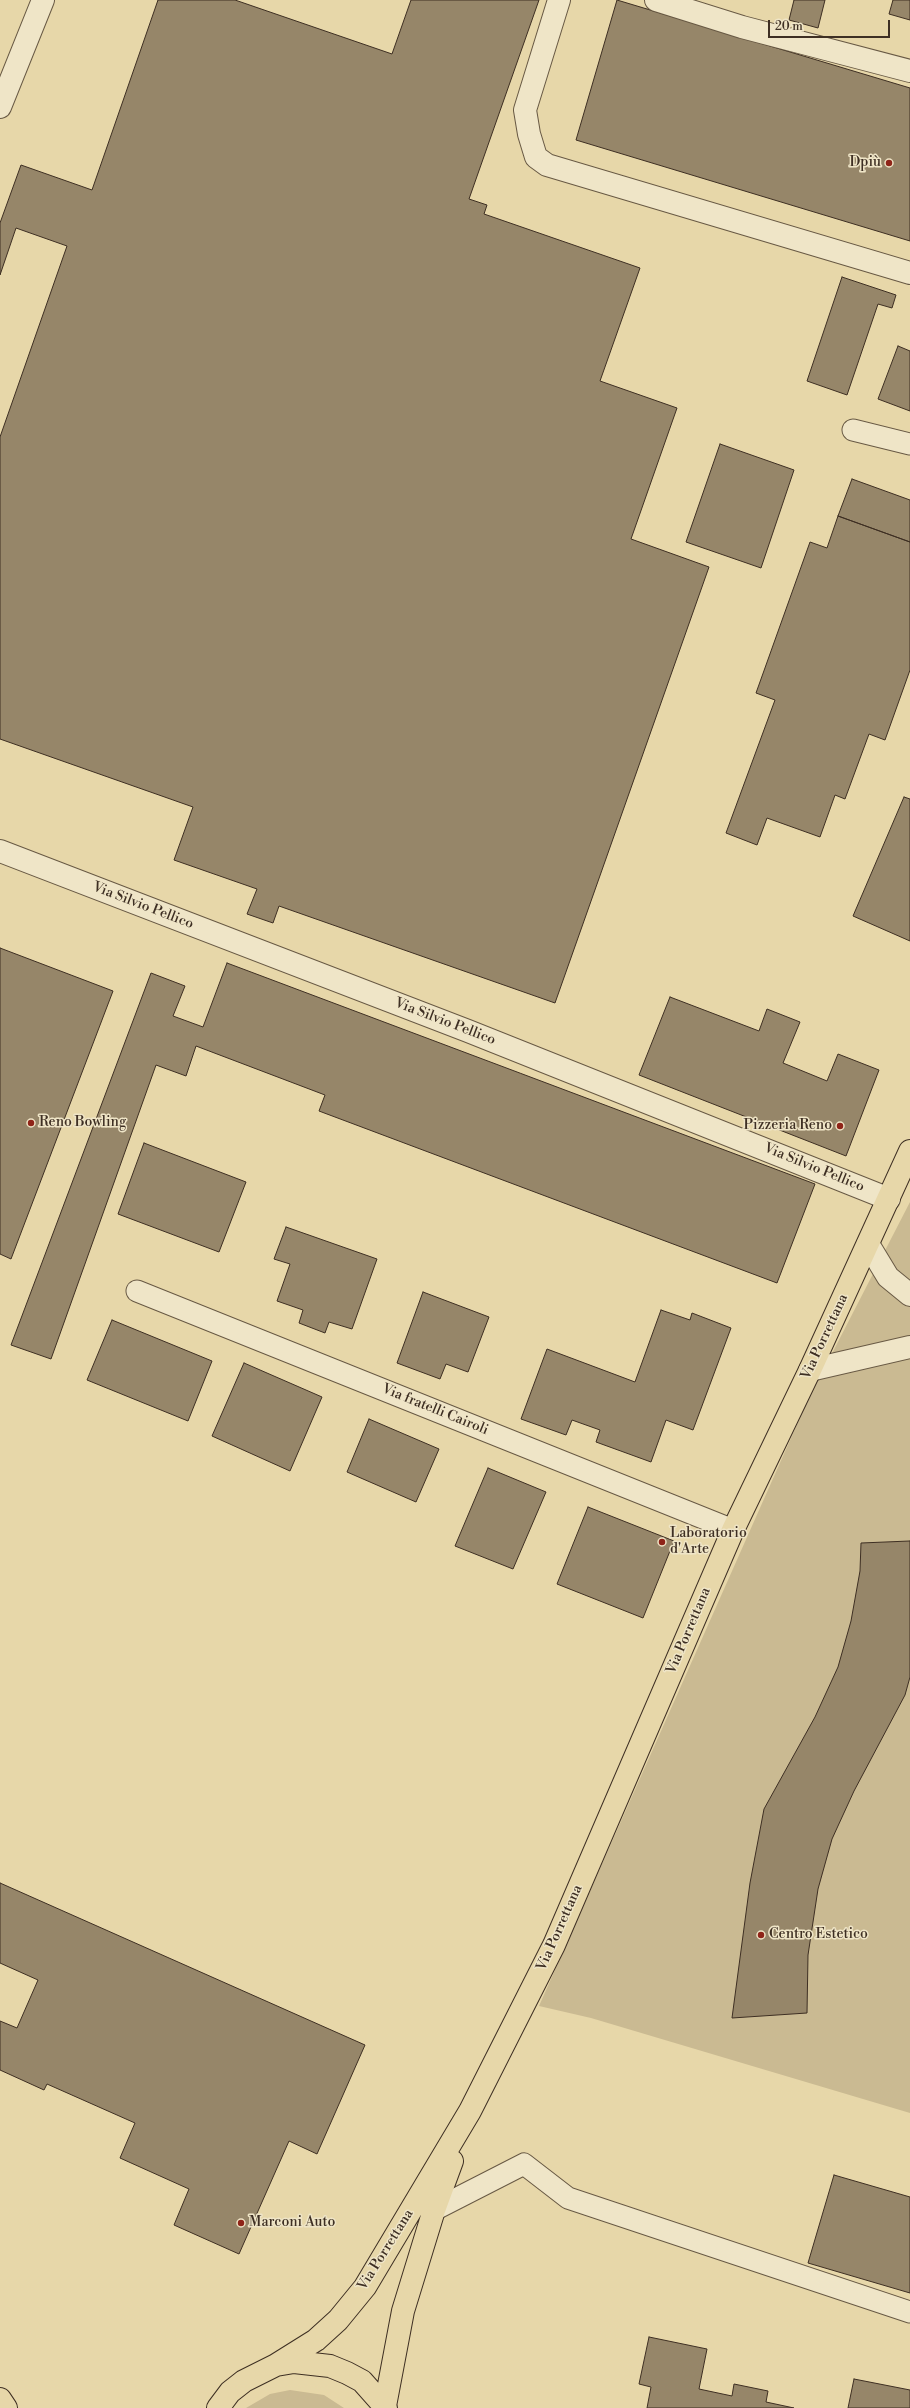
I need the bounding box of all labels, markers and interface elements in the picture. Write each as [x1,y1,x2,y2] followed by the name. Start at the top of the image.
[770,12,892,38] scale bar
[775,19,803,34] text: 20 m
[849,155,881,171] place label: Dpiù
[884,158,894,168] marker: Dpiù
[90,879,196,933] street label: Via Silvio Pellico
[392,995,498,1049] street label: Via Silvio Pellico
[39,1115,126,1131] place label: Reno Bowling
[26,1118,36,1128] marker: Reno Bowling
[744,1118,832,1134] place label: Pizzeria Reno
[835,1121,845,1131] marker: Pizzeria Reno
[761,1140,867,1196] street label: Via Silvio Pellico
[798,1292,852,1382] street label: Via Porrettana
[379,1381,491,1439] street label: Via fratelli Cairoli
[670,1526,747,1558] place label: Laboratorio d'Arte
[657,1537,667,1547] marker: Laboratorio d'Arte
[663,1585,715,1677] street label: Via Porrettana
[534,1882,586,1974] street label: Via Porrettana
[769,1927,868,1943] place label: Centro Estetico
[756,1930,766,1940] marker: Centro Estetico
[354,2206,418,2294] street label: Via Porrettana
[249,2215,335,2231] place label: Marconi Auto
[236,2218,246,2228] marker: Marconi Auto

